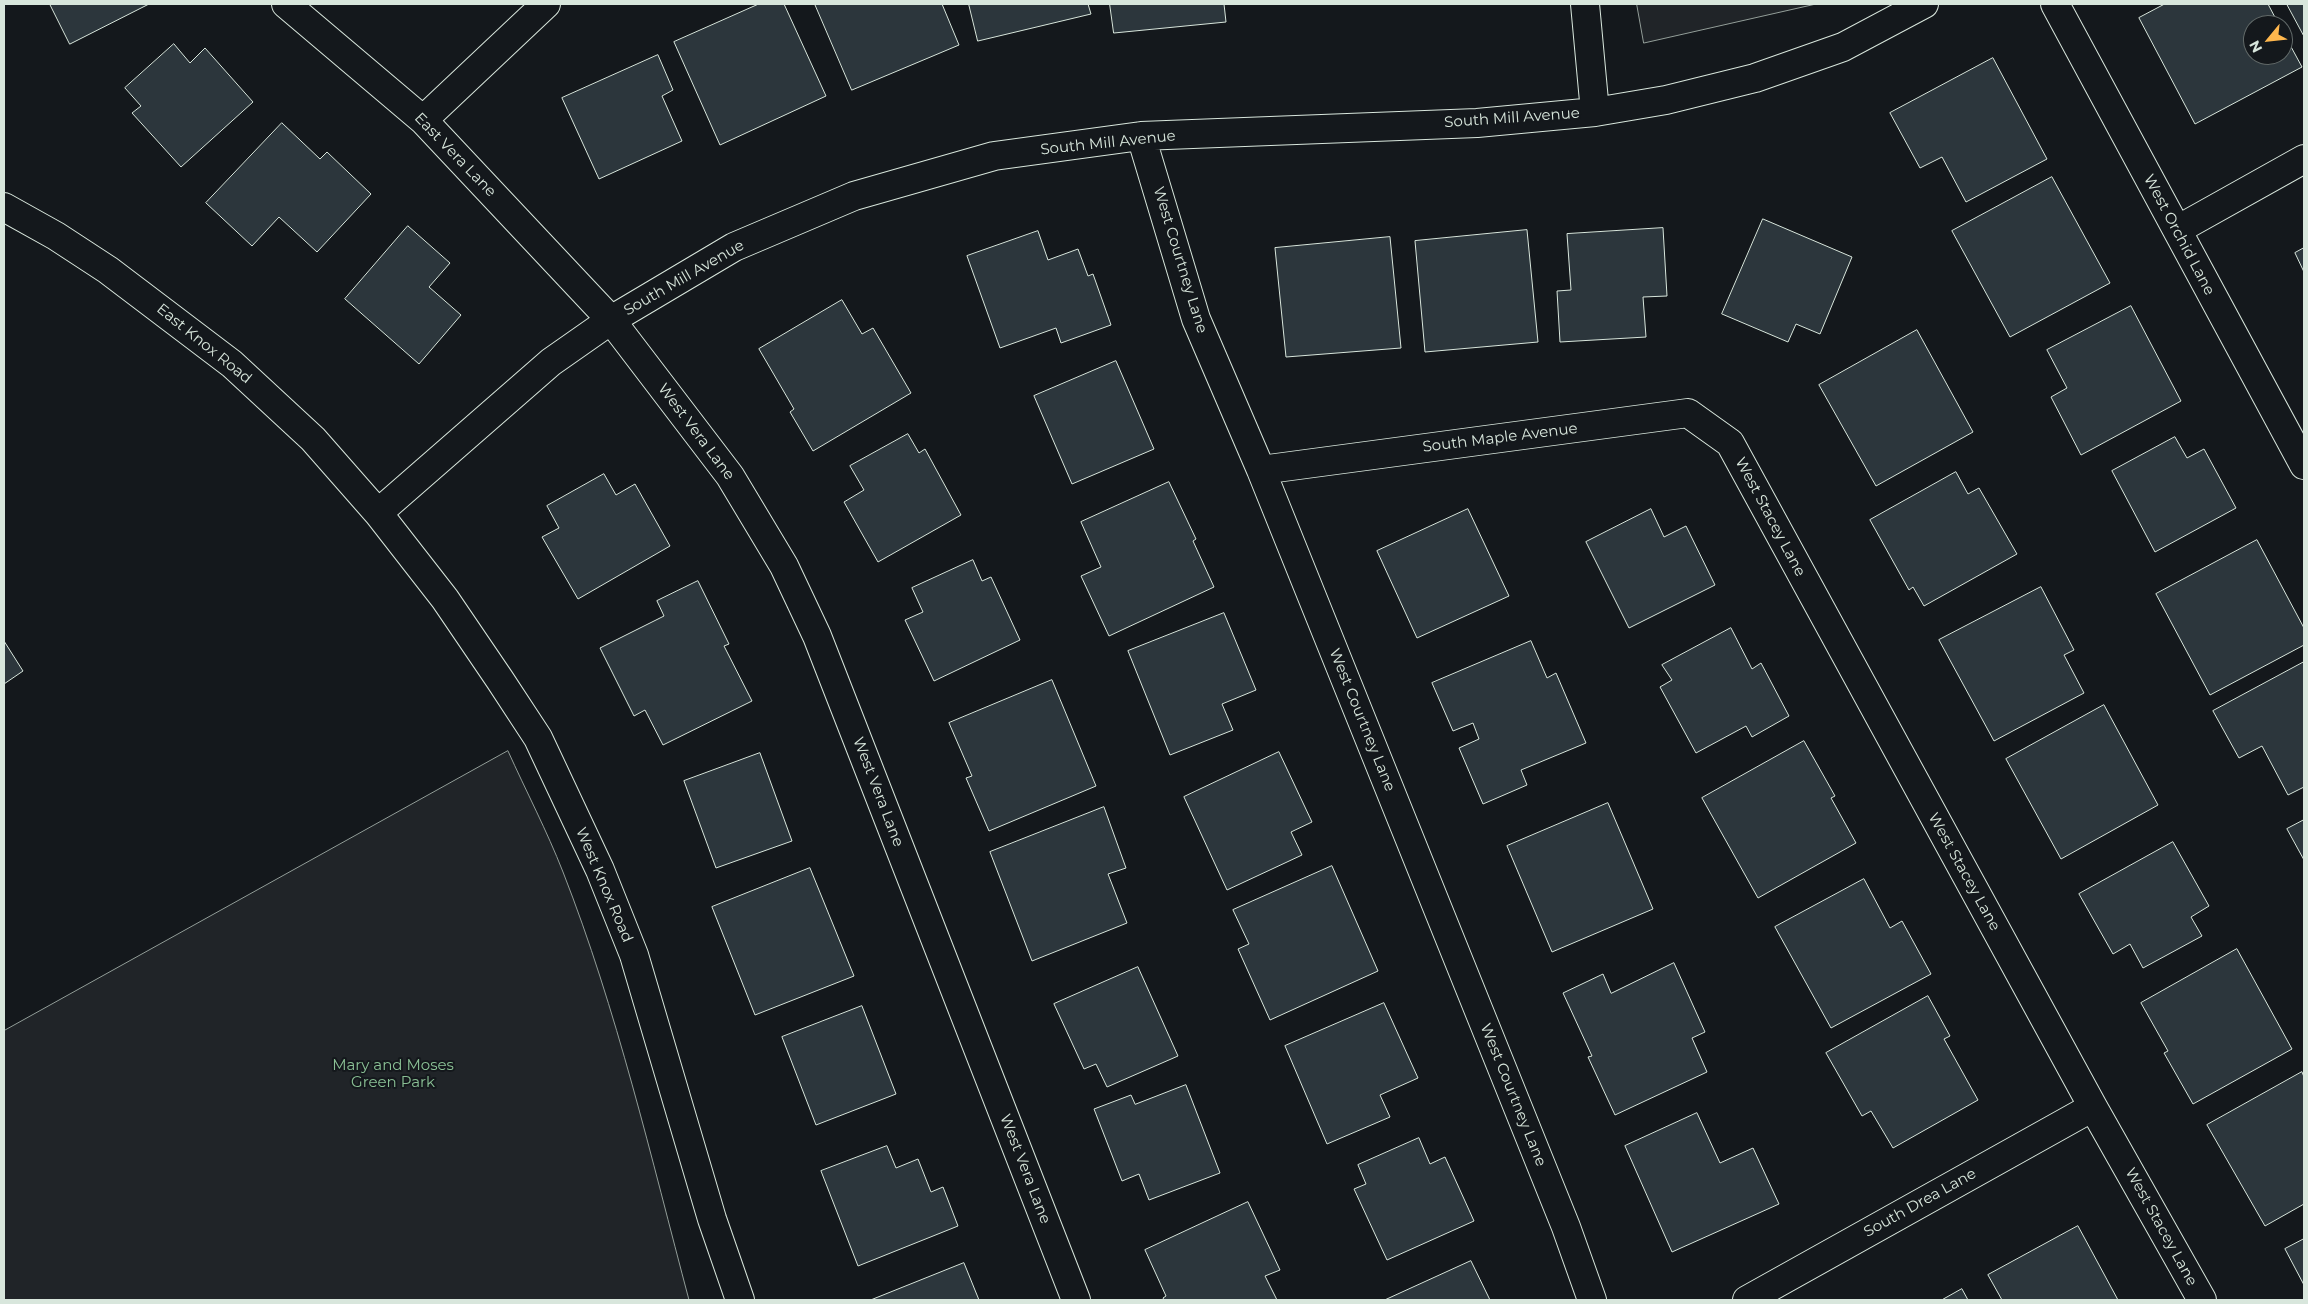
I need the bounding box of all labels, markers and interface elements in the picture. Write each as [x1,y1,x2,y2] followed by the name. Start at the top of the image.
[2243,15,2293,65] north arrow
[2245,37,2266,56] text: N
[1444,104,1580,132] street label: South Mill Avenue
[410,109,500,201] street label: East Vera Lane
[1040,127,1176,159] street label: South Mill Avenue
[2140,172,2218,298] street label: West Orchid Lane
[1149,184,1211,336] street label: West Courtney Lane
[621,236,747,320] street label: South Mill Avenue
[153,300,255,388] street label: East Knox Road
[654,380,738,484] street label: West Vera Lane
[1422,420,1578,456] street label: South Maple Avenue
[1731,454,1809,580] street label: West Stacey Lane
[1325,646,1399,794] street label: West Courtney Lane
[849,735,907,849] street label: West Vera Lane
[1924,810,2004,934] street label: West Stacey Lane
[572,825,636,945] street label: West Knox Road
[1476,1021,1550,1169] street label: West Courtney Lane
[332,1057,454,1092] park label: Mary and Moses Green Park
[996,1112,1054,1226] street label: West Vera Lane
[1861,1165,1979,1241] street label: South Drea Lane
[2121,1165,2201,1289] street label: West Stacey Lane

